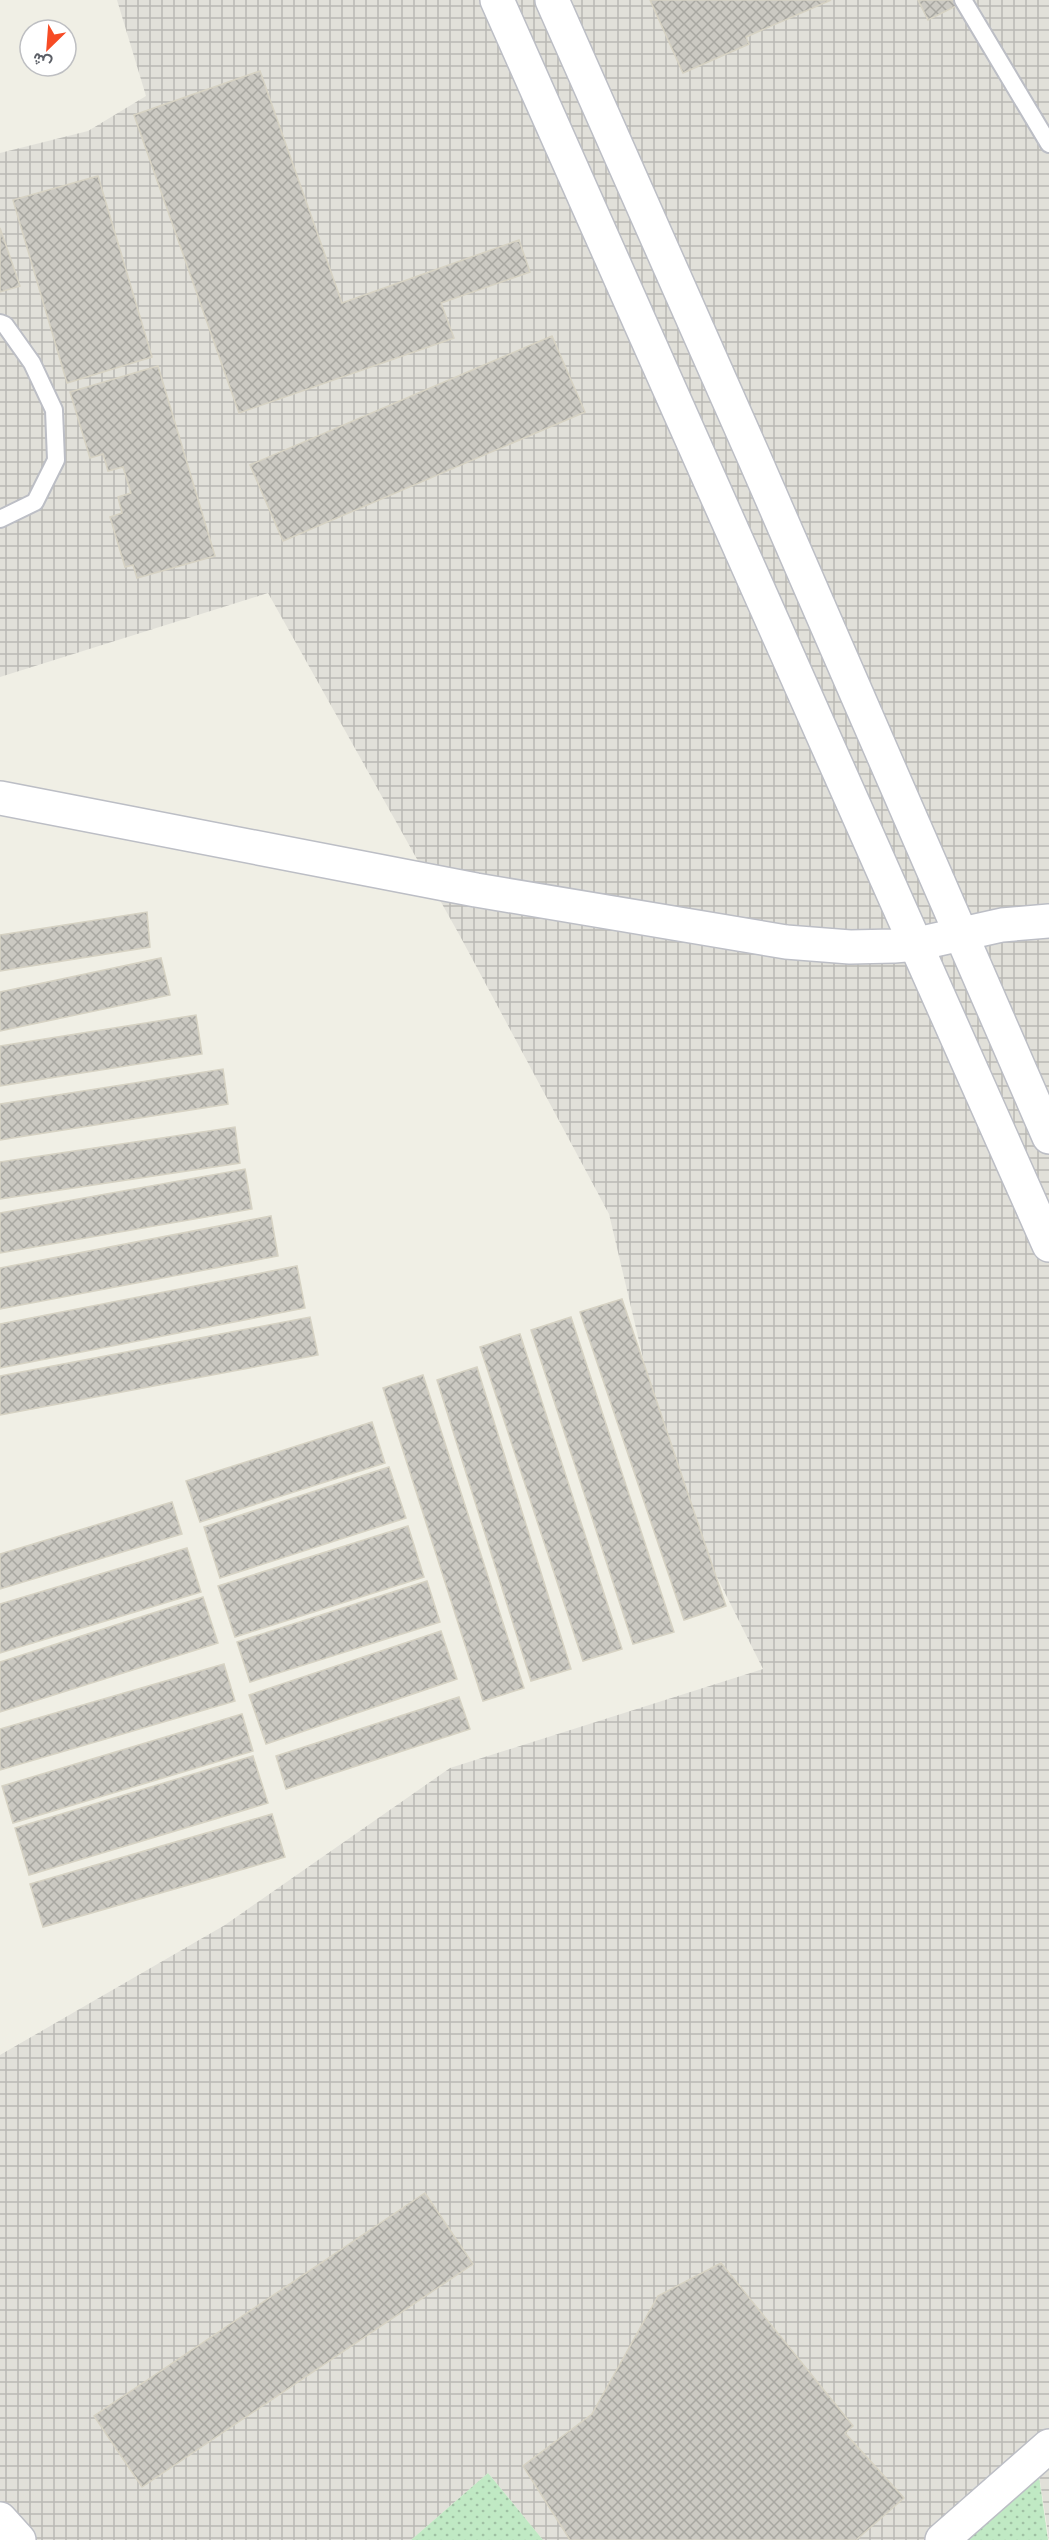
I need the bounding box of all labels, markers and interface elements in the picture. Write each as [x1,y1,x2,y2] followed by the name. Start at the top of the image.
[18,18,78,78] north arrow
[28,48,55,76] text: ش

